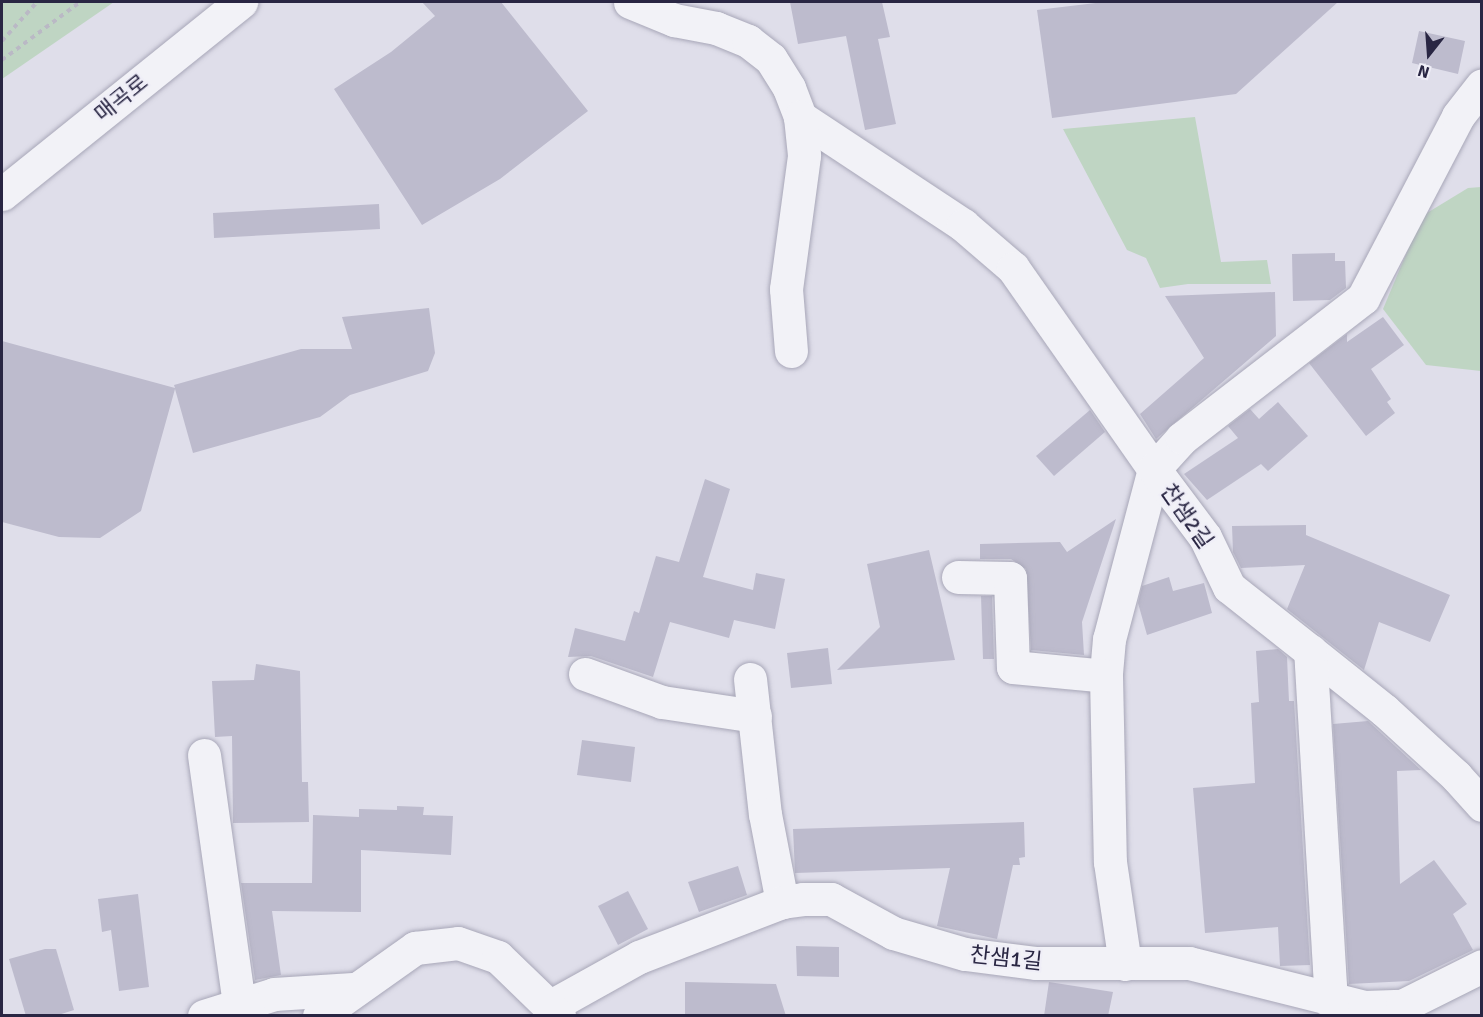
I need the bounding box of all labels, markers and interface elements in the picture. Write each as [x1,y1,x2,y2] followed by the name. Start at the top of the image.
[1399,24,1459,84] north arrow
[1415,60,1432,82] text: N
[89,69,153,127] street label: 매곡로
[1155,479,1219,553] street label: 찬샘2길
[969,941,1043,975] street label: 찬샘1길

